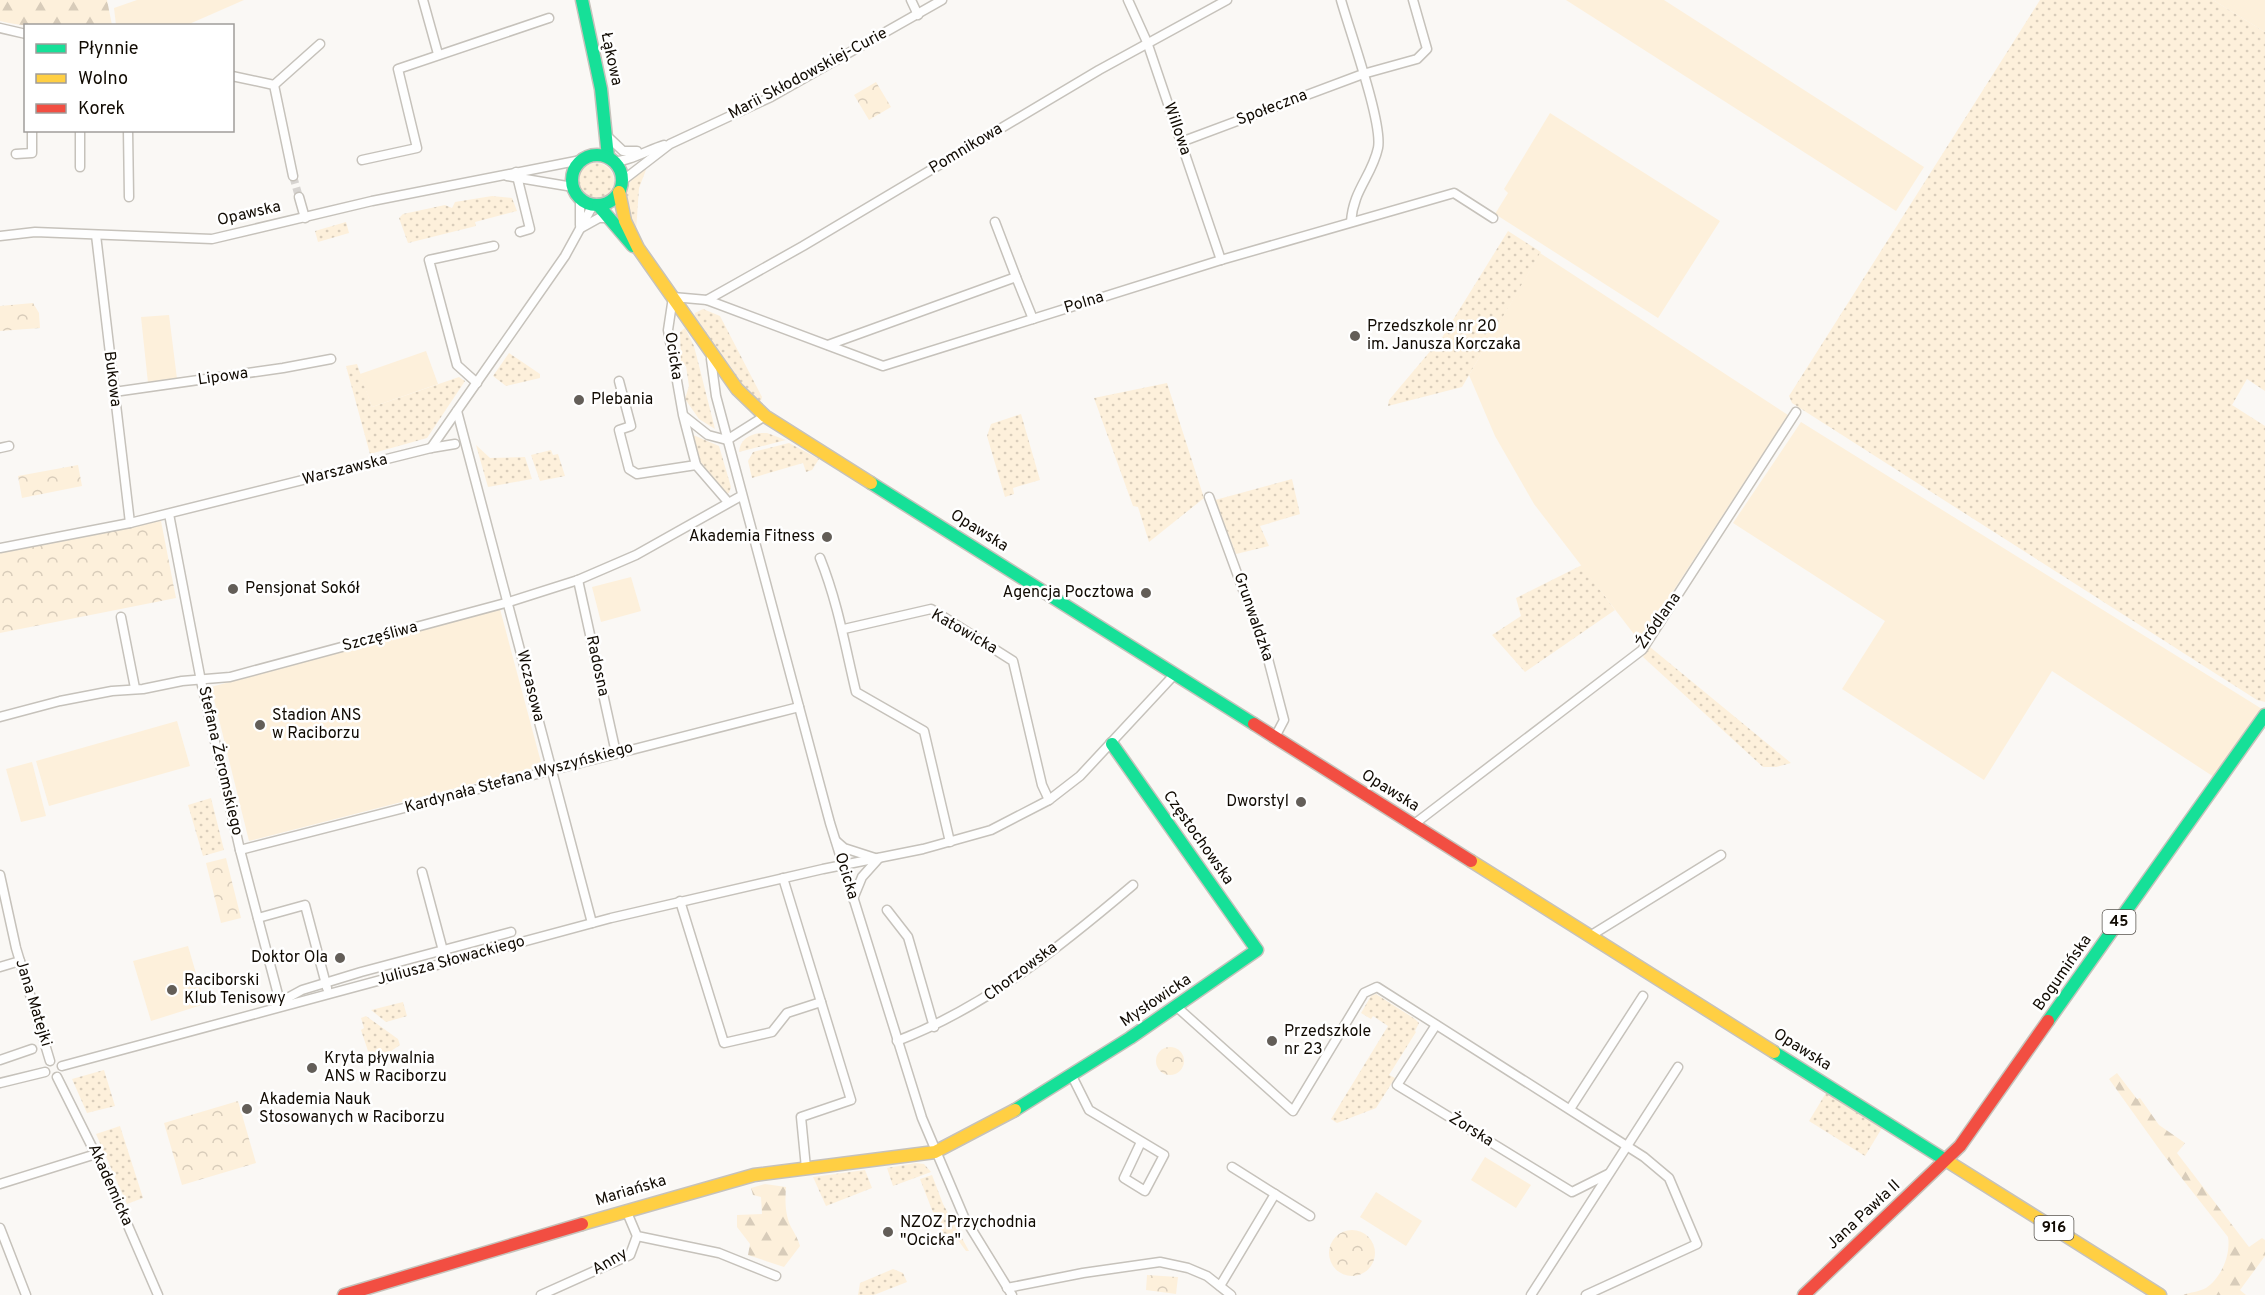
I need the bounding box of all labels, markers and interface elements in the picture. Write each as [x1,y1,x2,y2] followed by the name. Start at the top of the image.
[24,24,234,132] legend
[725,24,891,124] street label: Marii Skłodowskiej-Curie
[596,31,626,87] street label: Łąkowa
[78,38,139,61] text: Płynnie
[78,68,128,91] text: Wolno
[1234,85,1310,131] street label: Społeczna
[78,98,125,121] text: Korek
[1159,100,1195,158] street label: Willowa
[926,119,1006,179] street label: Pomnikowa
[215,197,283,231] street label: Opawska
[1062,287,1106,319] street label: Polna
[1367,317,1521,355] place label: Przedszkole nr 20 im. Janusza Korczaka
[1348,329,1362,343] marker: Przedszkole nr 20 im. Janusza Korczaka
[659,331,687,381] street label: Ocicka
[99,350,125,408] street label: Bukowa
[196,364,250,390] street label: Lipowa
[591,390,653,410] place label: Plebania
[572,393,586,407] marker: Plebania
[300,450,390,490] street label: Warszawska
[946,505,1012,557] street label: Opawska
[689,527,815,547] place label: Akademia Fitness
[820,530,834,544] marker: Akademia Fitness
[1228,570,1278,664] street label: Grunwaldzka
[245,579,360,599] place label: Pensjonat Sokół
[226,582,240,596] marker: Pensjonat Sokół
[1003,583,1134,603] place label: Agencja Pocztowa
[1139,586,1153,600] marker: Agencja Pocztowa
[1631,588,1686,653] street label: Źródlana
[927,605,1001,659] street label: Katowicka
[340,617,420,657] street label: Szczęśliwa
[581,634,613,698] street label: Radosna
[511,648,549,724] street label: Wczasowa
[193,684,248,838] street label: Stefana Żeromskiego
[272,706,361,744] place label: Stadion ANS w Raciborzu
[253,718,267,732] marker: Stadion ANS w Raciborzu
[403,738,636,818] street label: Kardynała Stefana Wyszyńskiego
[1357,765,1423,817] street label: Opawska
[1158,787,1238,889] street label: Częstochowska
[1226,792,1289,812] place label: Dworstyl
[1294,795,1308,809] marker: Dworstyl
[829,850,863,902] street label: Ocicka
[2102,910,2136,934] road number: 45
[2029,931,2097,1015] street label: Bogumińska
[375,932,527,990] street label: Juliusza Słowackiego
[980,938,1062,1006] street label: Chorzowska
[251,948,328,968] place label: Doktor Ola
[333,951,347,965] marker: Doktor Ola
[10,957,56,1049] street label: Jana Matejki
[1117,970,1195,1032] street label: Mysłowicka
[184,971,286,1009] place label: Raciborski Klub Tenisowy
[165,983,179,997] marker: Raciborski Klub Tenisowy
[1284,1022,1371,1060] place label: Przedszkole nr 23
[1769,1024,1835,1076] street label: Opawska
[1265,1034,1279,1048] marker: Przedszkole nr 23
[324,1049,447,1087] place label: Kryta pływalnia ANS w Raciborzu
[305,1061,319,1075] marker: Kryta pływalnia ANS w Raciborzu
[259,1090,445,1128] place label: Akademia Nauk Stosowanych w Raciborzu
[240,1102,254,1116] marker: Akademia Nauk Stosowanych w Raciborzu
[1445,1108,1498,1151] street label: Żorska
[83,1141,137,1229] street label: Akademicka
[593,1171,669,1211] street label: Mariańska
[1823,1176,1905,1254] street label: Jana Pawła II
[900,1213,1036,1251] place label: NZOZ Przychodnia "Ocicka"
[2034,1216,2074,1240] road number: 916
[881,1225,895,1239] marker: NZOZ Przychodnia "Ocicka"
[589,1244,631,1280] street label: Anny

